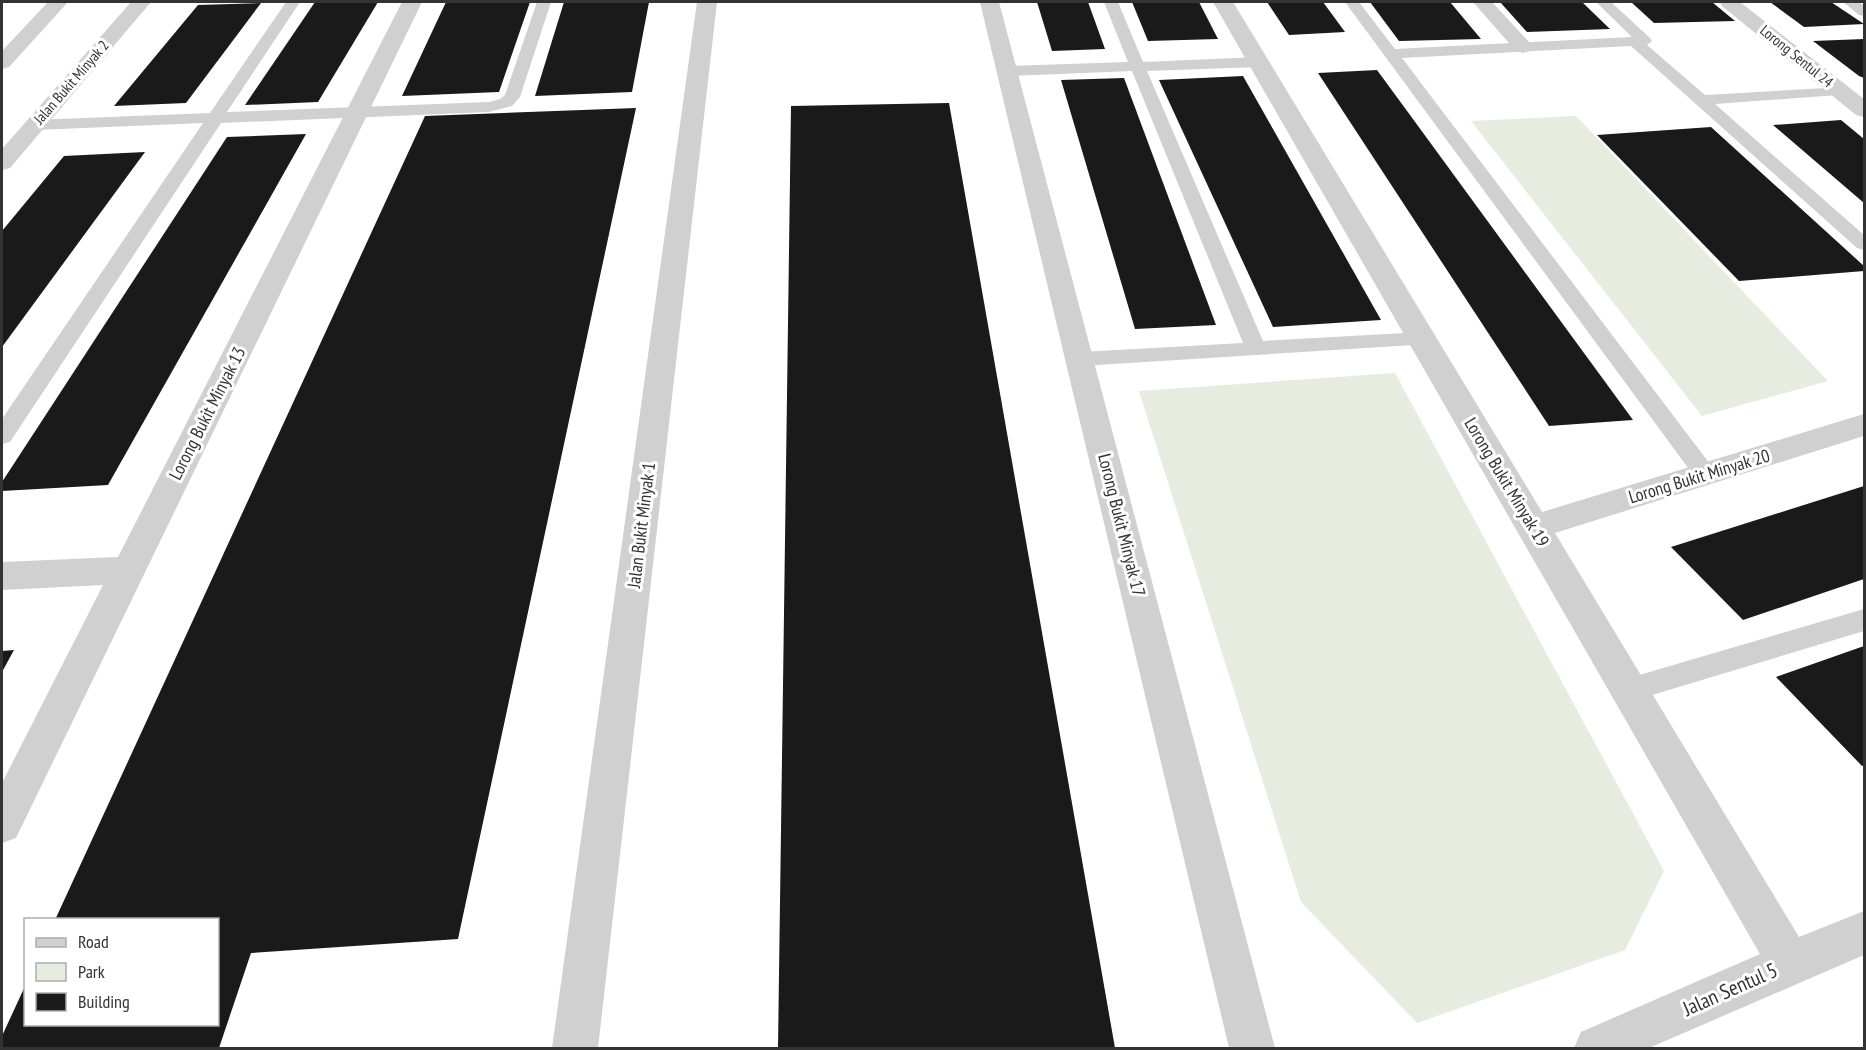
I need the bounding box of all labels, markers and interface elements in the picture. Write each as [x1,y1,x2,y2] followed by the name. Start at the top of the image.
[1756,21,1838,92] street label: Lorong Sentul 24
[29,36,113,129] street label: Jalan Bukit Minyak 2
[164,343,250,483] street label: Lorong Bukit Minyak 13
[1459,413,1555,551] street label: Lorong Bukit Minyak 19
[1626,444,1772,508] street label: Lorong Bukit Minyak 20
[1093,451,1151,599] street label: Lorong Bukit Minyak 17
[622,461,660,590] street label: Jalan Bukit Minyak 1
[24,918,219,1026] legend
[78,930,109,953] text: Road
[1677,956,1782,1022] street label: Jalan Sentul 5
[78,960,105,983] text: Park
[78,990,130,1013] text: Building

